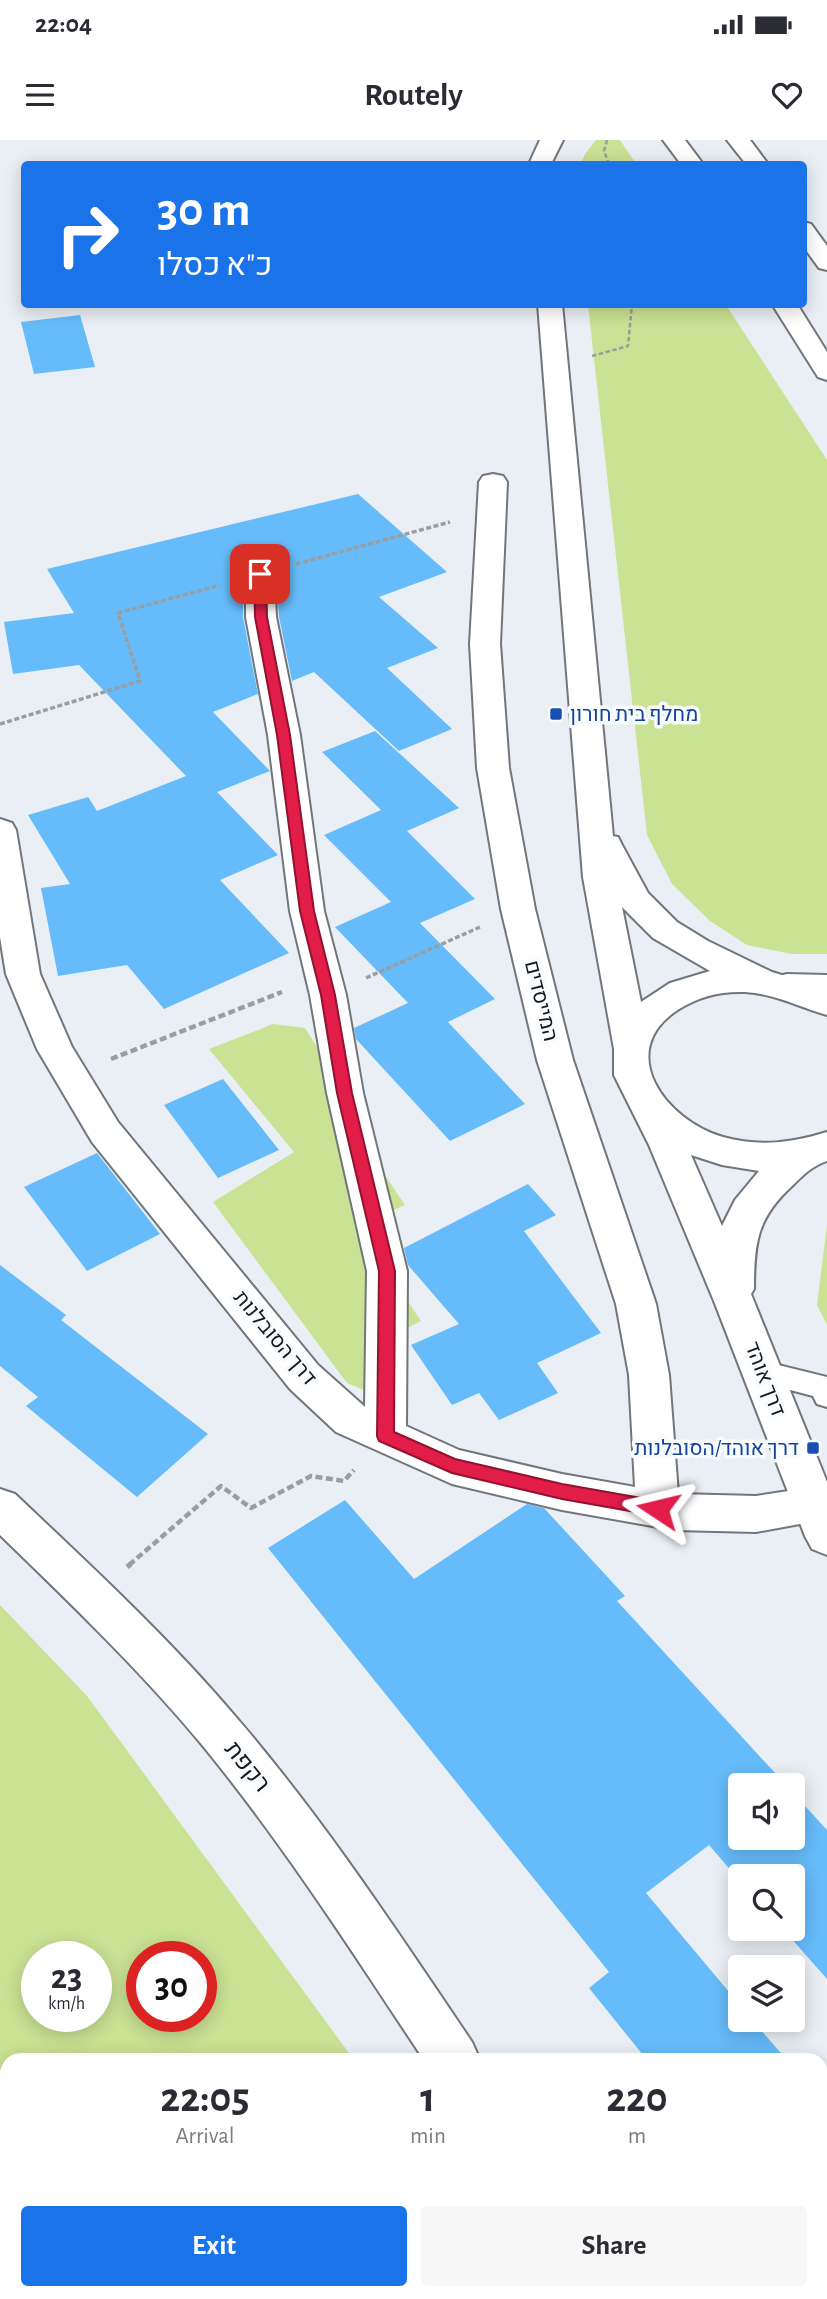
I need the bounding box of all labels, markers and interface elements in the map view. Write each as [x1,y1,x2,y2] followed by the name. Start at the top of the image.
[35,11,92,37] text: 22:04
[21,76,59,114] icon: menu
[768,76,806,114] icon: heart
[364,79,463,111] text: Routely
[157,186,251,235] text: 30 m
[42,189,133,280] icon: right
[157,249,272,281] text: כ"א כסלו
[230,544,290,604] pin
[241,555,279,593] icon: arrive
[570,704,698,725] place label: מחלף בית חורון
[548,706,564,722] marker: מחלף בית חורון
[521,959,561,1043] street label: המייסדים
[230,1287,320,1389] street label: דרך הסובלנות
[741,1339,789,1419] street label: דרך אוהד
[634,1438,799,1459] place label: דרך אוהד/הסובלנות
[805,1440,821,1456] marker: דרך אוהד/הסובלנות
[621,1472,695,1546] position arrow
[220,1737,274,1797] street label: רקפת
[728,1773,805,2032] map controls
[728,1773,805,1850] button: sound
[728,1864,805,1941] button: search
[126,1941,217,2032] speed limit sign: 30
[728,1955,805,2032] button: layers
[51,1960,82,1995] text: 23
[48,1995,85,2013] text: km/h
[160,2077,250,2119] text: 22:05
[420,2077,435,2119] text: 1
[606,2077,668,2119] text: 220
[175,2125,235,2148] text: Arrival
[410,2125,446,2148] text: min
[628,2125,646,2148] text: m
[21,2206,407,2286] button: Exit
[421,2206,807,2286] button: Share

